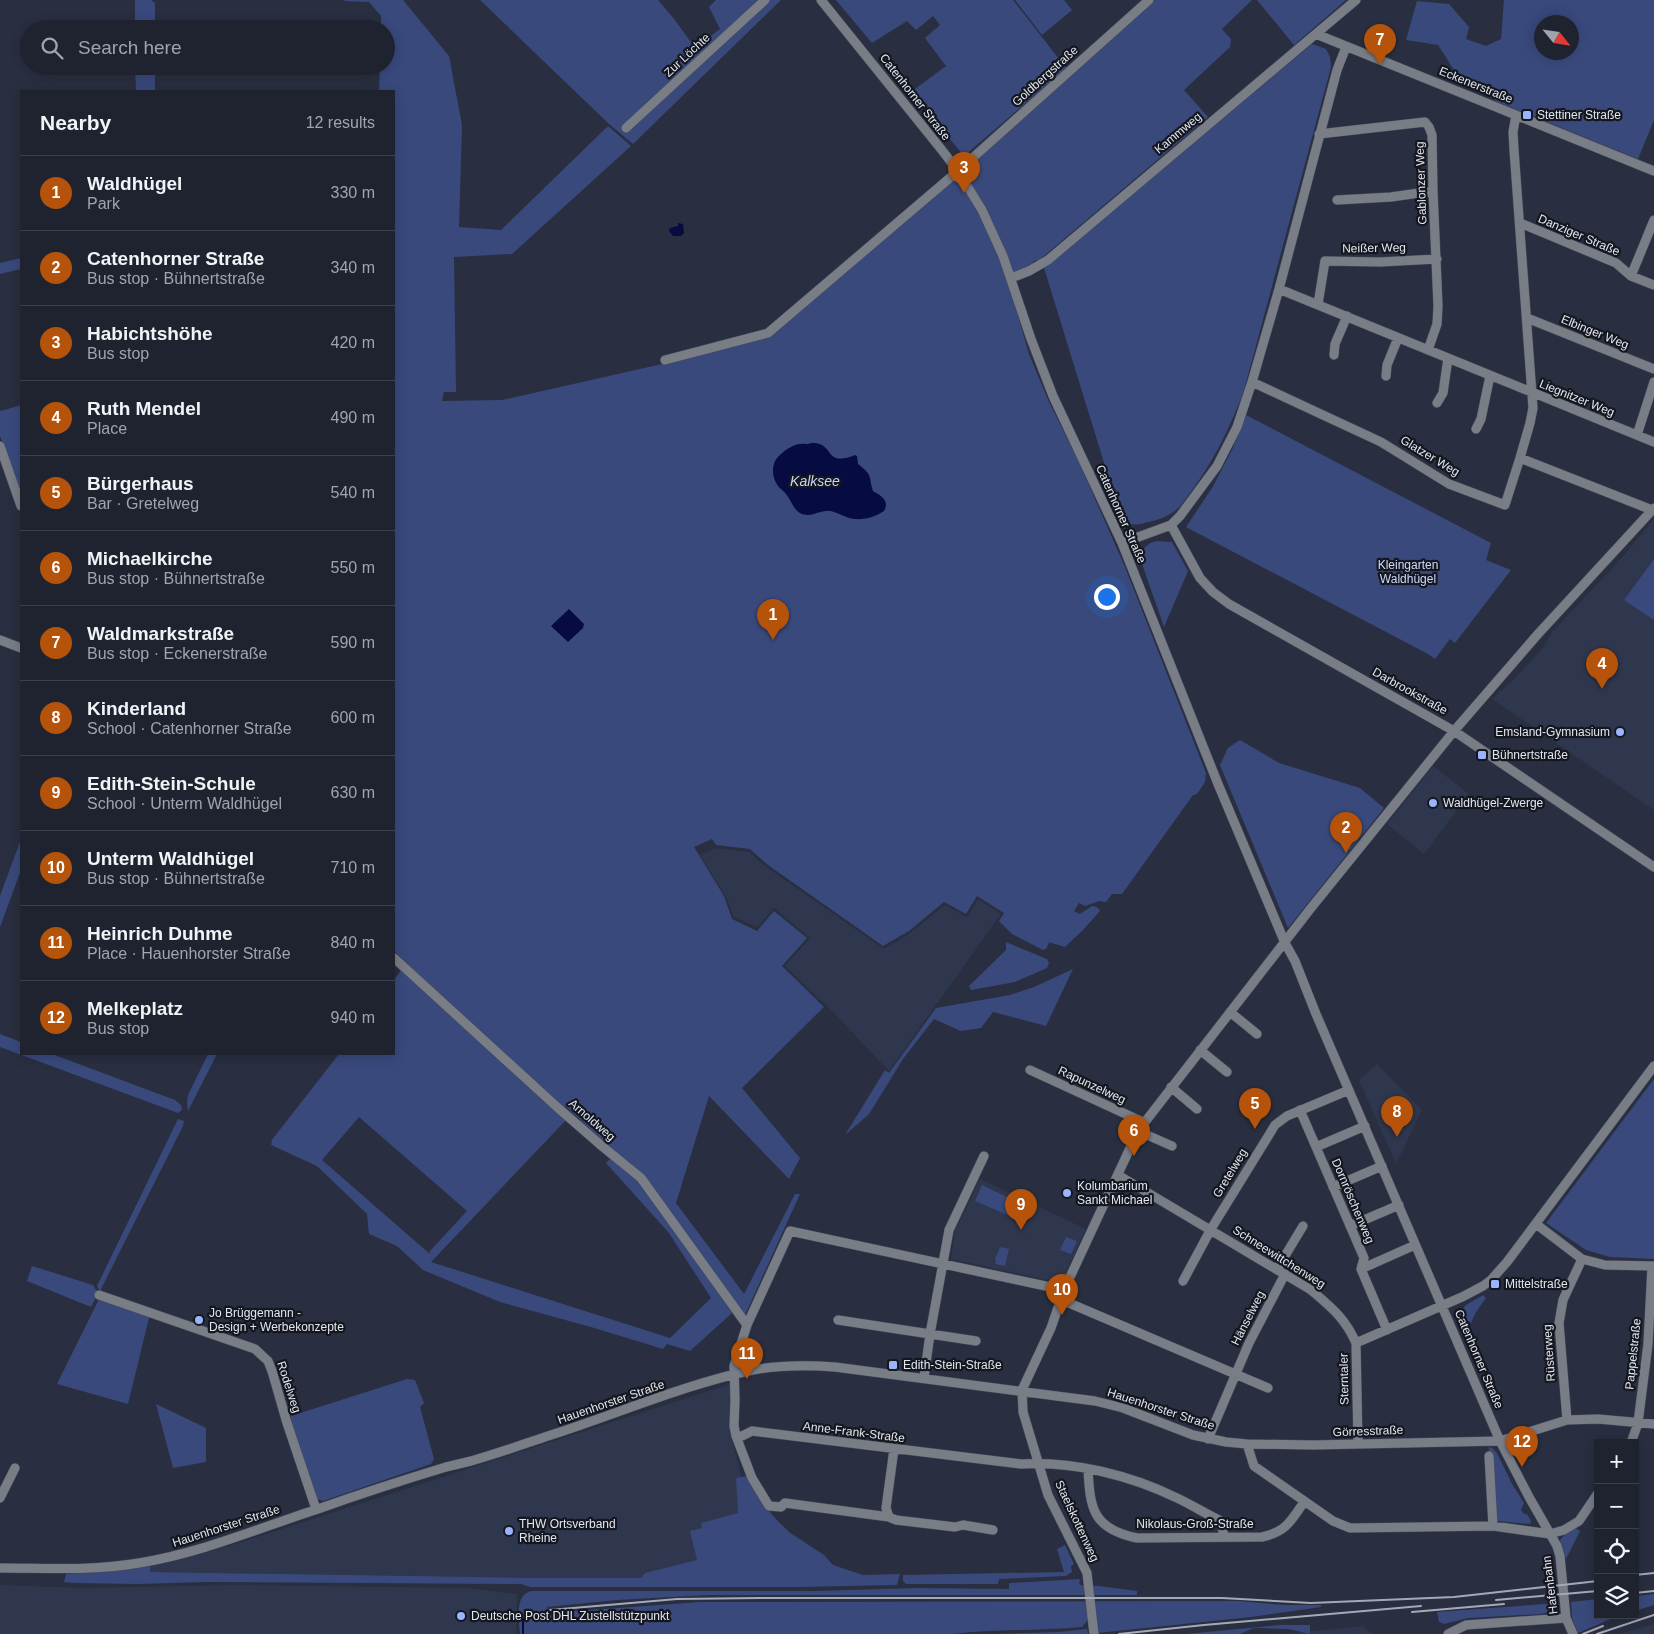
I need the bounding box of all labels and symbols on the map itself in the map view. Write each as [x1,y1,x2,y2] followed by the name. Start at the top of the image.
[1534,15,1579,60] north arrow
[1364,24,1396,65] pin: 7
[661,30,713,80] street label: Zur Löchte
[1009,43,1081,109] street label: Goldbergstraße
[877,51,953,143] street label: Catenhorner Straße
[1437,64,1515,106] street label: Eckenerstraße
[1537,108,1621,122] place label: Stettiner Straße
[1152,109,1204,157] street label: Kammweg
[1521,109,1533,121] marker: Stettiner Straße
[1413,141,1429,225] street label: Gablonzer Weg
[948,152,980,193] pin: 3
[1536,211,1622,259] street label: Danziger Straße
[1342,240,1406,256] street label: Neißer Weg
[1559,312,1631,352] street label: Elbinger Weg
[1537,377,1617,419] street label: Liegnitzer Weg
[1398,433,1462,479] street label: Glatzer Weg
[1093,463,1149,566] street label: Catenhorner Straße
[790,473,840,489] water label: Kalksee
[1378,558,1438,586] park label: Kleingarten Waldhügel
[1094,584,1120,610] your location
[757,599,789,640] pin: 1
[1586,648,1618,689] pin: 4
[1370,665,1450,717] street label: Darbrookstraße
[1495,725,1610,739] place label: Emsland-Gymnasium
[1614,726,1626,738] marker: Emsland-Gymnasium
[1492,748,1568,762] place label: Bühnertstraße
[1476,749,1488,761] marker: Bühnertstraße
[1443,796,1544,810] place label: Waldhügel-Zwerge
[1427,797,1439,809] marker: Waldhügel-Zwerge
[1330,812,1362,853] pin: 2
[1056,1063,1128,1107] street label: Rapunzelweg
[1239,1088,1271,1129] pin: 5
[566,1096,618,1144] street label: Arnoldweg
[1381,1096,1413,1137] pin: 8
[1118,1115,1150,1156] pin: 6
[1210,1146,1250,1200] street label: Gretelweg
[1329,1157,1377,1245] street label: Dornröschenweg
[1077,1179,1152,1207] place label: Kolumbarium Sankt Michael
[1061,1187,1073,1199] marker: Kolumbarium Sankt Michael
[1005,1189,1037,1230] pin: 9
[1230,1223,1328,1291] street label: Schneewittchenweg
[1046,1274,1078,1315] pin: 10
[1505,1277,1568,1291] place label: Mittelstraße
[1489,1278,1501,1290] marker: Mittelstraße
[1228,1288,1268,1348] street label: Hänselweg
[209,1306,344,1334] place label: Jo Brüggemann - Design + Werbekonzepte
[1452,1307,1506,1411] street label: Catenhorner Straße
[193,1314,205,1326] marker: Jo Brüggemann - Design + Werbekonzepte
[1622,1317,1644,1390] street label: Pappelstraße
[1540,1324,1558,1382] street label: Rüsterweg
[731,1338,763,1379] pin: 11
[1337,1353,1351,1405] street label: Sterntaler
[903,1358,1002,1372] place label: Edith-Stein-Straße
[274,1359,304,1415] street label: Rodelweg
[887,1359,899,1371] marker: Edith-Stein-Straße
[556,1377,667,1427] street label: Hauenhorster Straße
[1106,1385,1217,1433] street label: Hauenhorster Straße
[802,1419,906,1445] street label: Anne-Frank-Straße
[1332,1423,1404,1439] street label: Görresstraße
[1506,1426,1538,1467] pin: 12
[1052,1478,1102,1564] street label: Staelskottenweg
[171,1502,282,1550] street label: Hauenhorster Straße
[519,1517,616,1545] place label: THW Ortsverband Rheine
[1136,1517,1254,1531] street label: Nikolaus-Groß-Straße
[503,1525,515,1537] marker: THW Ortsverband Rheine
[1539,1555,1561,1615] street label: Hafenbahn
[471,1609,670,1623] place label: Deutsche Post DHL Zustellstützpunkt
[455,1610,467,1622] marker: Deutsche Post DHL Zustellstützpunkt

